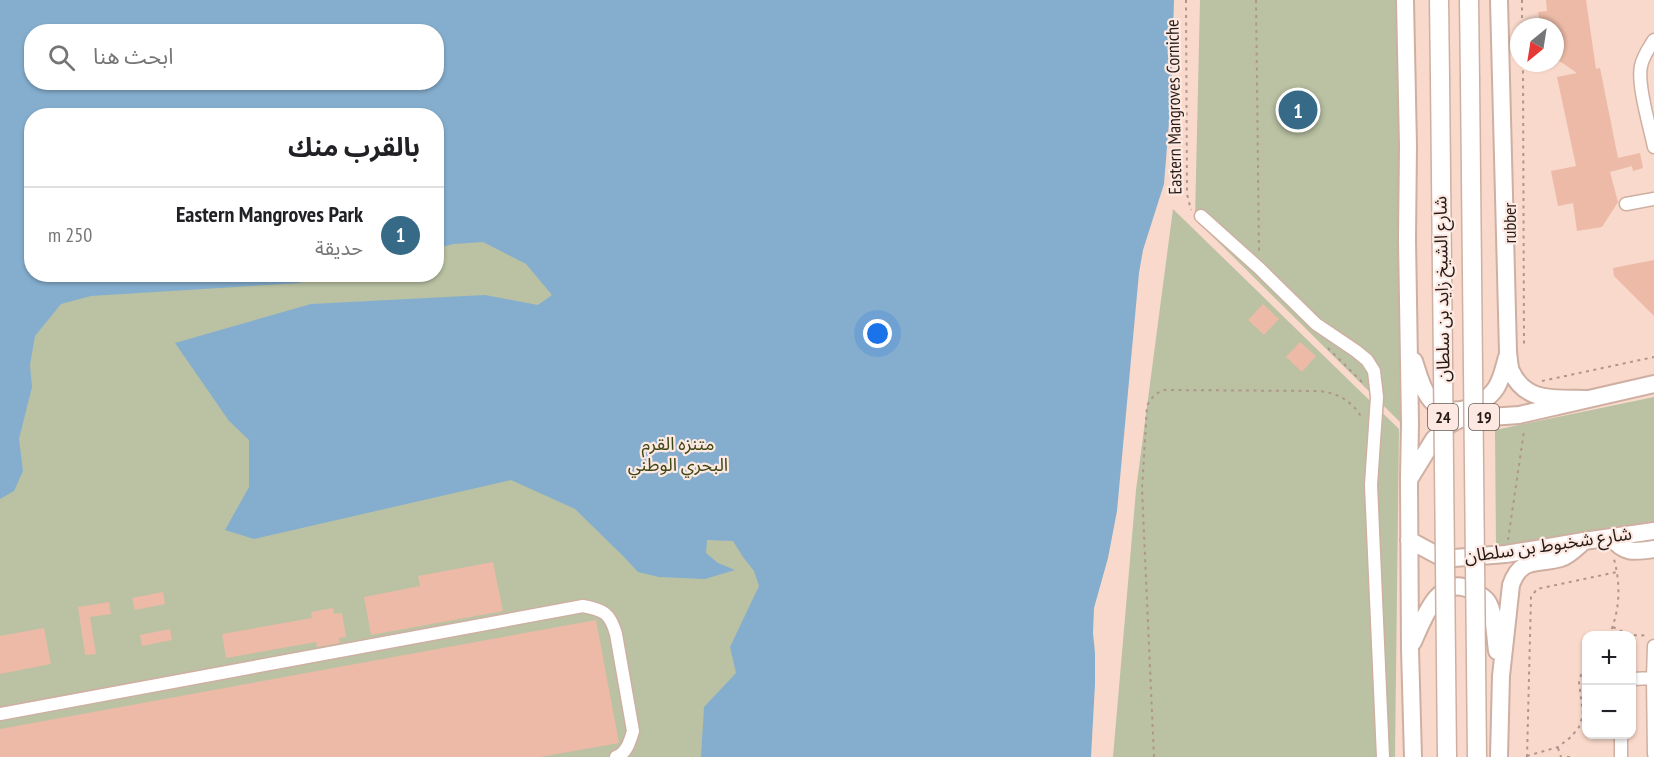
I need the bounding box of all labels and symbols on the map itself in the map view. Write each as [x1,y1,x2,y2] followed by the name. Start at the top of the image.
[1510,18,1564,72] north arrow
[1160,19,1187,195] street label: Eastern Mangroves Corniche
[1278,88,1318,132] pin: 1
[1428,196,1458,382] street label: شارع الشيخ زايد بن سلطان
[1498,203,1521,243] street label: rubber
[863,319,892,348] your location
[1428,404,1458,430] road number: 24
[1469,404,1499,430] road number: 19
[628,432,728,478] park label: متنزه القرم البحري الوطني
[1463,521,1634,571] street label: شارع شخبوط بن سلطان

